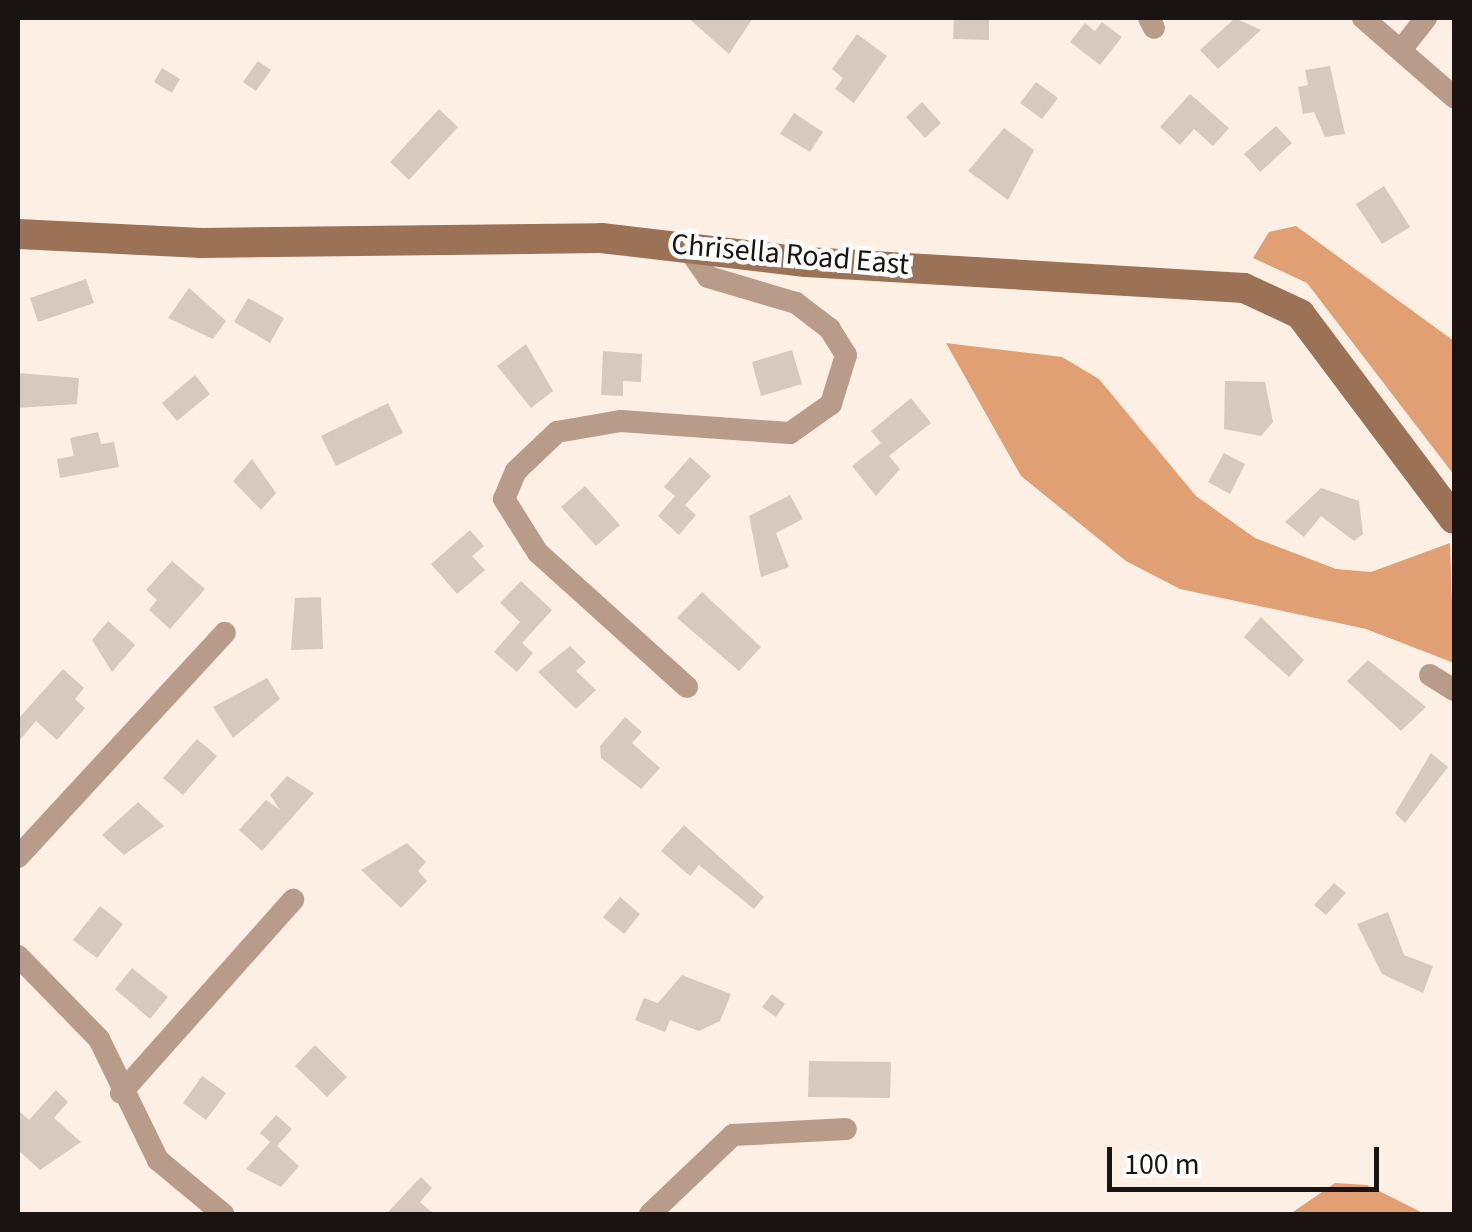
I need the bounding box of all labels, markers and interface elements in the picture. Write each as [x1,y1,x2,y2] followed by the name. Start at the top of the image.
[670,227,910,283] street label: Chrisella Road East
[1112,1127,1384,1189] scale bar
[1124,1143,1200,1186] text: 100 m

